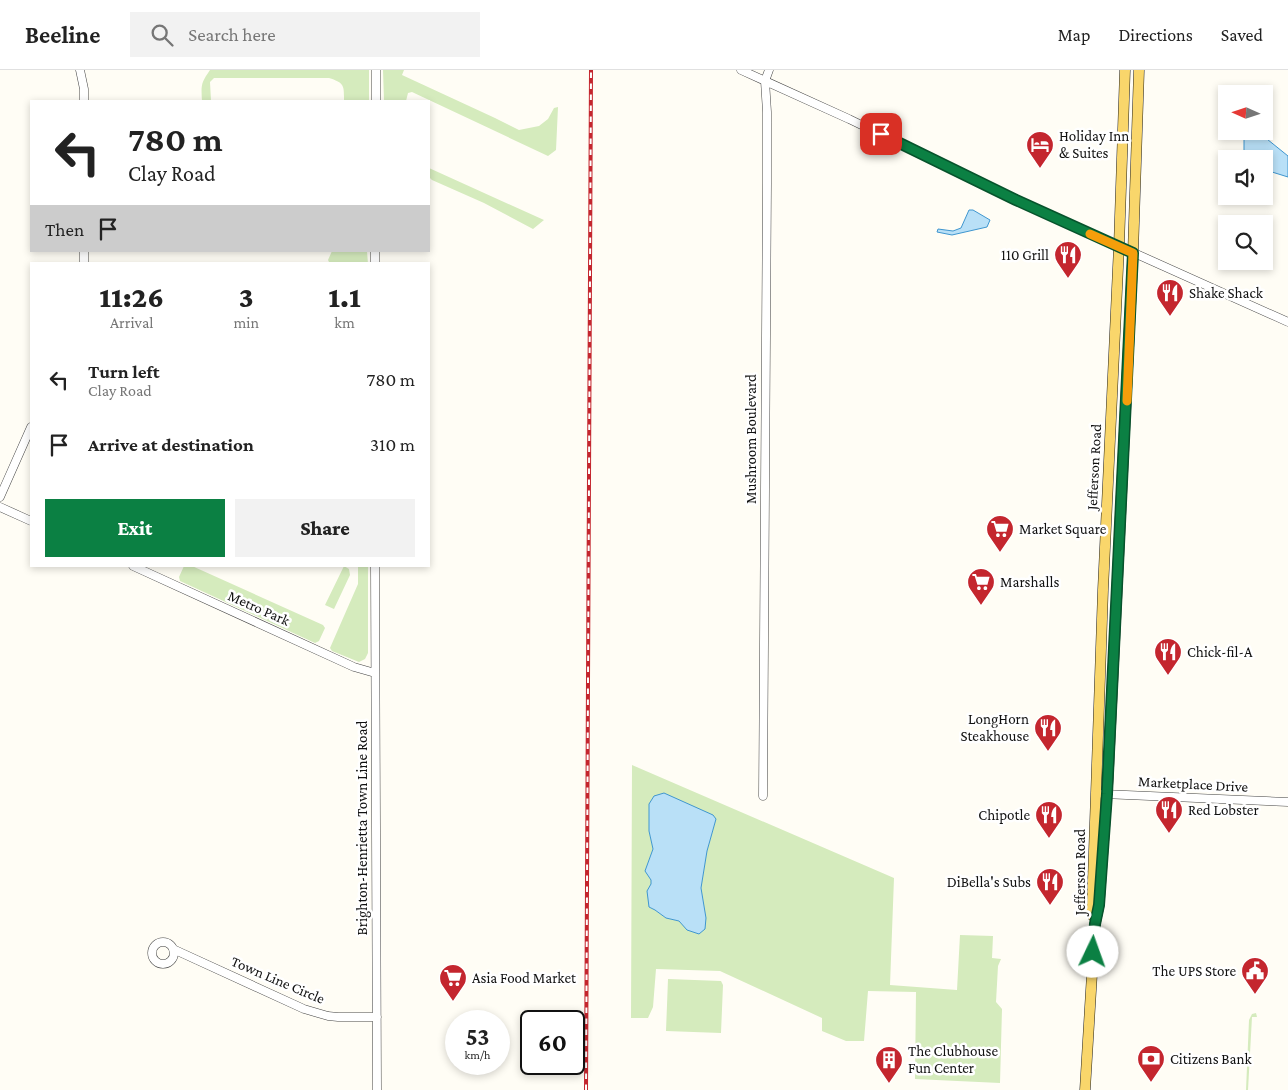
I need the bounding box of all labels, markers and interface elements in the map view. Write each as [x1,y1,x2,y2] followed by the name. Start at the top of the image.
[130,12,480,57] search box
[25,21,100,48] text: Beeline
[148,21,176,49] icon: search
[188,24,276,45] text: Search here
[1058,25,1090,45] text: Map
[1118,25,1193,45] text: Directions
[1221,25,1263,45] text: Saved
[1218,85,1272,140] north arrow
[1218,85,1273,270] map controls
[860,113,902,155] pin
[45,120,110,185] icon: left
[128,120,223,159] text: 780 m
[867,120,895,148] icon: arrive
[1059,128,1129,161] place label: Holiday Inn & Suites
[1025,130,1055,169] hotel icon: Holiday Inn & Suites
[1218,150,1273,205] button: sound
[128,161,216,186] text: Clay Road
[94,215,122,243] icon: arrive
[1218,215,1273,270] button: search
[45,219,84,240] text: Then
[1053,240,1083,279] restaurant icon: 110 Grill
[1001,247,1049,263] place label: 110 Grill
[1155,278,1185,317] restaurant icon: Shake Shack
[99,280,164,313] text: 11:26
[239,280,254,313] text: 3
[328,280,361,313] text: 1.1
[1189,285,1264,301] place label: Shake Shack
[110,314,153,331] text: Arrival
[233,314,259,331] text: min
[334,314,355,331] text: km
[88,361,160,382] text: Turn left
[45,366,73,394] icon: left
[367,369,415,390] text: 780 m
[743,374,759,504] street label: Mushroom Boulevard
[88,382,152,399] text: Clay Road
[1084,423,1105,513] street label: Jefferson Road
[45,431,73,459] icon: arrive
[88,434,254,455] text: Arrive at destination
[370,434,415,455] text: 310 m
[45,499,225,557] button: Exit
[235,499,415,557] button: Share
[985,514,1015,553] supermarket icon: Market Square
[1019,521,1107,538] place label: Market Square
[966,567,996,606] supermarket icon: Marshalls
[1000,574,1059,590] place label: Marshalls
[226,587,293,629] street label: Metro Park
[1153,637,1183,676] restaurant icon: Chick-fil-A
[1187,644,1253,660] place label: Chick-fil-A
[960,711,1029,744] place label: LongHorn Steakhouse
[1033,713,1063,752] restaurant icon: LongHorn Steakhouse
[354,721,371,935] street label: Brighton-Henrietta Town Line Road
[1138,773,1249,796] street label: Marketplace Drive
[1154,795,1184,834] restaurant icon: Red Lobster
[1034,800,1064,839] restaurant icon: Chipotle
[1188,802,1259,818] place label: Red Lobster
[978,807,1030,824] place label: Chipotle
[1072,829,1089,917] street label: Jefferson Road
[1035,867,1065,906] restaurant icon: DiBella's Subs
[947,874,1031,890] place label: DiBella's Subs
[1066,925,1118,977] position arrow
[229,953,328,1007] street label: Town Line Circle
[1240,956,1270,995] public building icon: The UPS Store
[438,963,468,1002] supermarket icon: Asia Food Market
[1152,963,1236,979] place label: The UPS Store
[472,970,577,986] place label: Asia Food Market
[520,1010,585,1075] speed limit sign: 60
[466,1023,489,1050] text: 53
[908,1043,998,1076] place label: The Clubhouse Fun Center
[1136,1044,1166,1083] bank icon: Citizens Bank
[874,1045,904,1084] building icon: The Clubhouse Fun Center
[465,1048,490,1062] text: km/h
[1170,1051,1253,1067] place label: Citizens Bank

